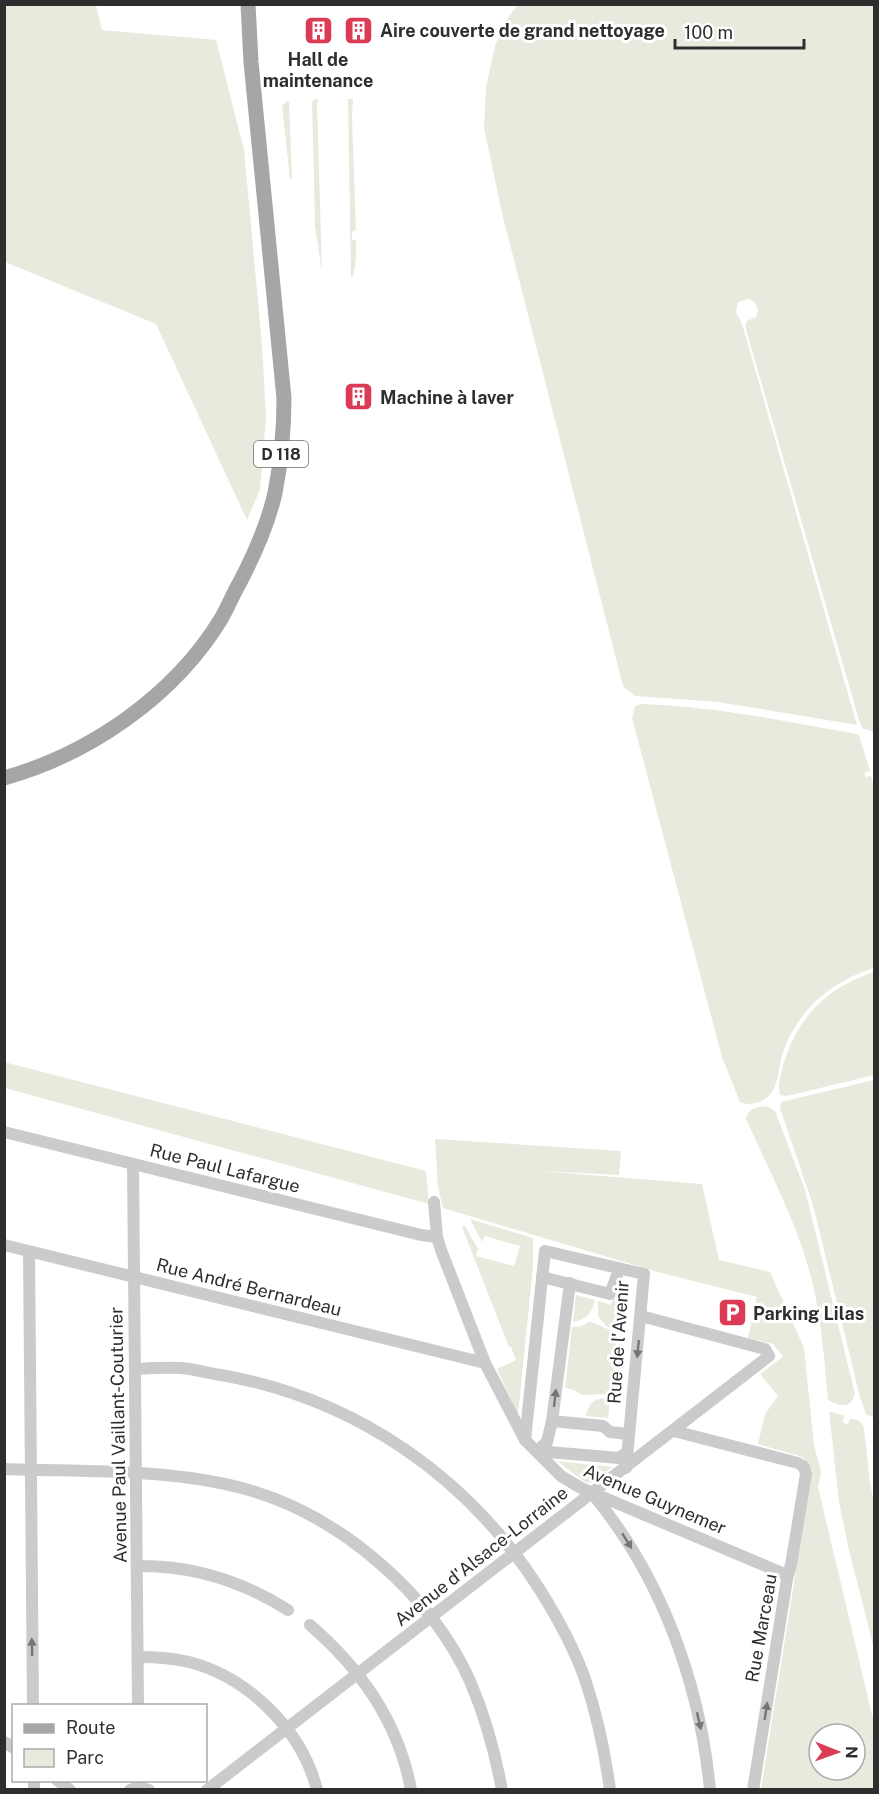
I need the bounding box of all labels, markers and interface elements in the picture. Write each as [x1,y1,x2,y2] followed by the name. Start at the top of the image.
[675,12,804,50] scale bar
[302,14,334,46] building icon: Hall de maintenance
[343,14,375,46] building icon: Aire couverte de grand nettoyage
[380,20,665,41] place label: Aire couverte de grand nettoyage
[684,22,733,43] text: 100 m
[263,49,373,91] place label: Hall de maintenance
[343,381,375,413] building icon: Machine à laver
[380,387,514,408] place label: Machine à laver
[254,441,308,467] road number: D 118
[148,1139,302,1197] street label: Rue Paul Lafargue
[154,1254,344,1320] street label: Rue André Bernardeau
[603,1280,633,1404] street label: Rue de l'Avenir
[716,1297,748,1329] parking icon: Parking Lilas
[753,1303,864,1324] place label: Parking Lilas
[105,1307,131,1563] street label: Avenue Paul Vaillant-Couturier
[633,1340,643,1359] one-way arrow
[550,1388,560,1407] one-way arrow
[581,1459,729,1539] street label: Avenue Guynemer
[390,1482,572,1630] street label: Avenue d'Alsace-Lorraine
[622,1533,633,1549] one-way arrow
[741,1572,781,1684] street label: Rue Marceau
[27,1638,37,1657] one-way arrow
[762,1701,771,1720] one-way arrow
[12,1704,207,1782] legend
[695,1712,704,1731] one-way arrow
[66,1717,115,1738] text: Route
[807,1722,867,1782] north arrow
[842,1746,861,1759] text: N
[66,1747,104,1768] text: Parc

